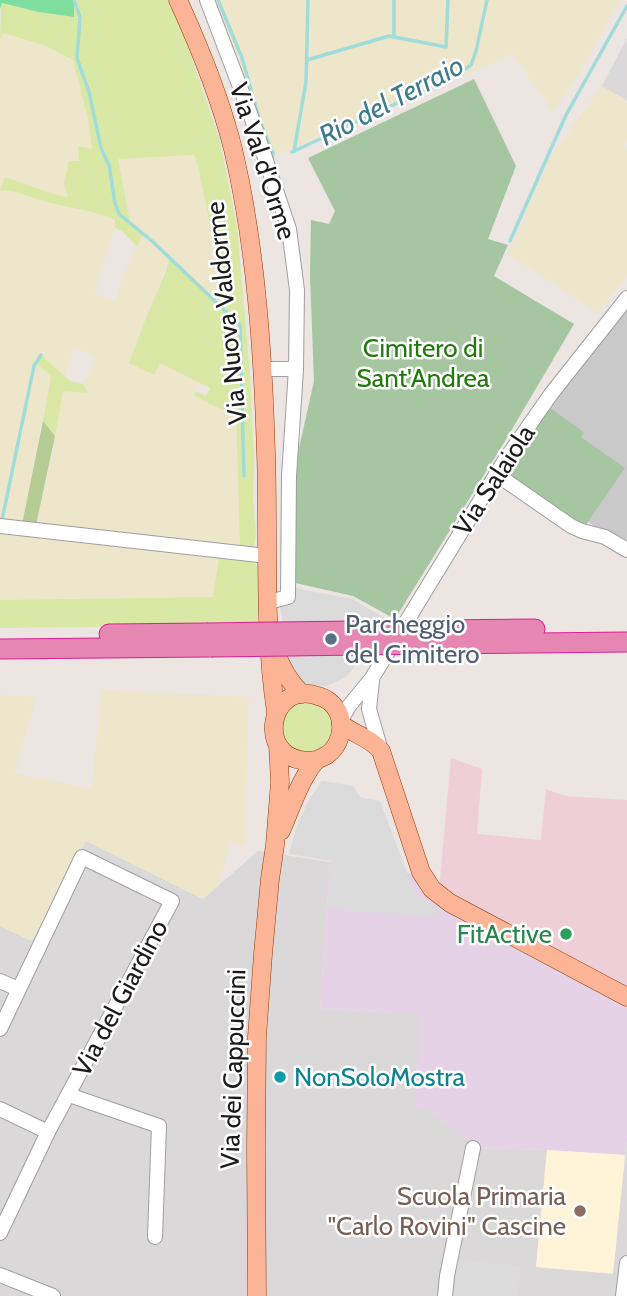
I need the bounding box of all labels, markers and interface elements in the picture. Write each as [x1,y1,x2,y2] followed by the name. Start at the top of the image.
[313,48,469,152] water label: Rio del Terraio
[223,78,303,244] street label: Via Val d'Orme
[198,200,254,426] street label: Via Nuova Valdorme
[357,332,490,394] park label: Cimitero di Sant'Andrea
[446,418,542,541] street label: Via Salaiola
[345,608,480,670] place label: Parcheggio del Cimitero
[323,631,339,647] marker: Parcheggio del Cimitero
[65,914,175,1082] street label: Via del Giardino
[457,918,552,950] place label: FitActive
[558,926,574,942] marker: FitActive
[214,968,252,1170] street label: Via dei Cappuccini
[294,1061,465,1093] place label: NonSoloMostra
[272,1069,288,1085] marker: NonSoloMostra
[328,1180,567,1242] place label: Scuola Primaria "Carlo Rovini" Cascine
[572,1203,588,1219] marker: Scuola Primaria "Carlo Rovini" Cascine

